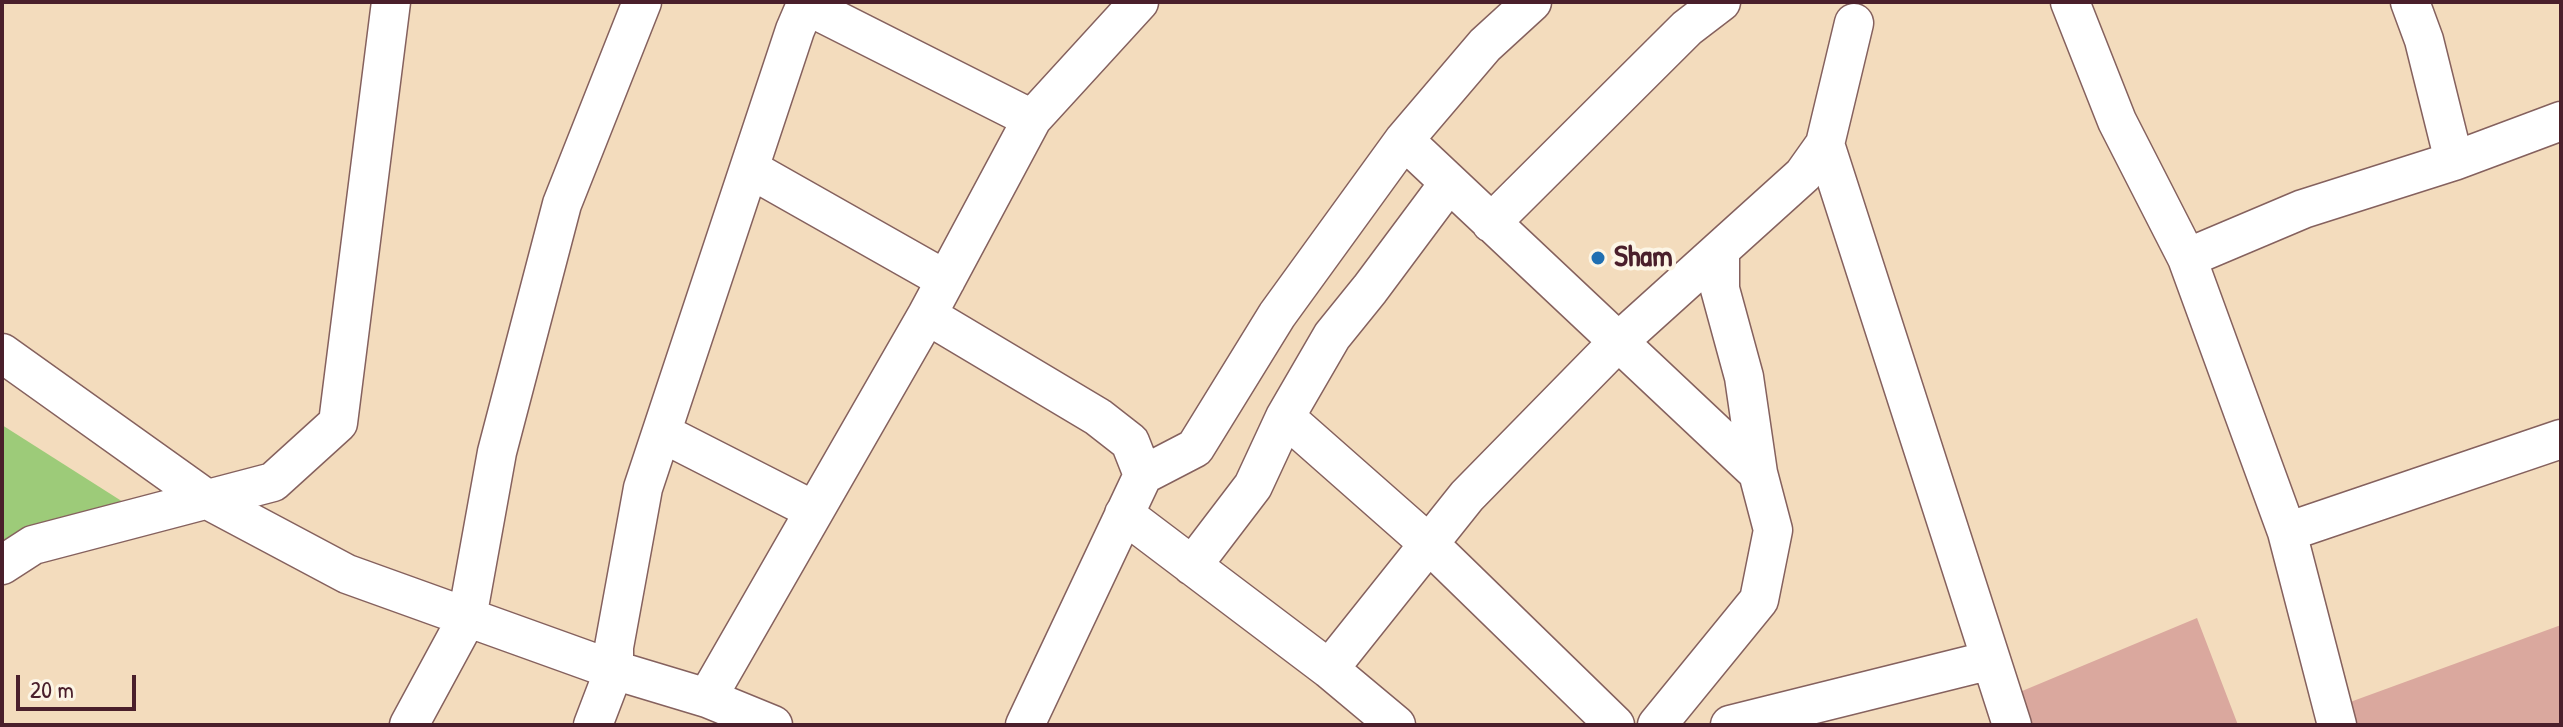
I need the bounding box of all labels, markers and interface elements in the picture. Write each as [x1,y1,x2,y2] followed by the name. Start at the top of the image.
[1614,240,1673,276] place label: Sham
[1589,249,1607,267] marker: Sham
[20,659,140,709] scale bar
[30,673,74,705] text: 20 m

